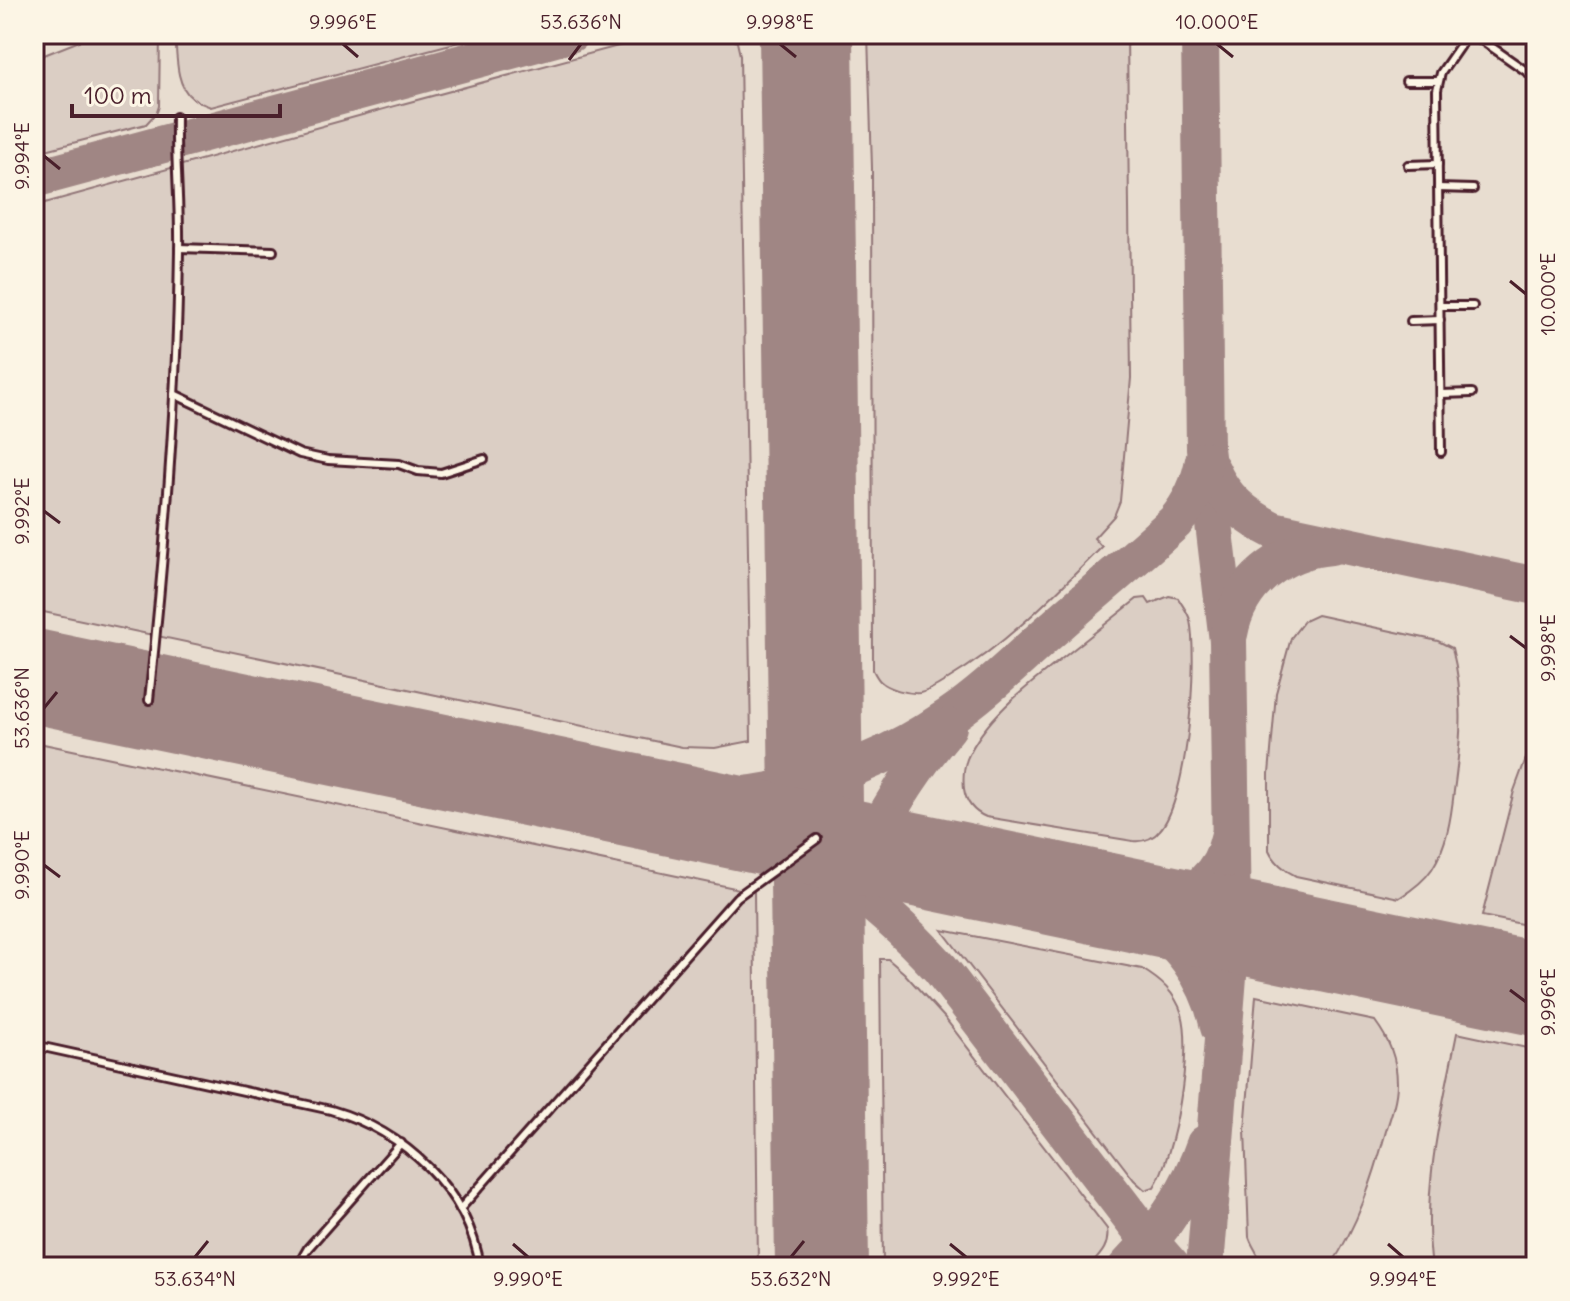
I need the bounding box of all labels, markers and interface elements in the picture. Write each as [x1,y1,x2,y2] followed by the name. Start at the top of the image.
[309,9,377,34] text: 9.996°E
[540,9,622,34] text: 53.636°N
[746,9,814,34] text: 9.998°E
[1175,9,1259,34] text: 10.000°E
[72,68,280,118] scale bar
[84,80,152,110] text: 100 m
[9,122,34,190] text: 9.994°E
[1535,252,1560,336] text: 10.000°E
[9,477,34,545] text: 9.992°E
[1535,614,1560,682] text: 9.998°E
[9,667,34,749] text: 53.636°N
[9,830,34,900] text: 9.990°E
[1535,968,1560,1036] text: 9.996°E
[154,1266,236,1291] text: 53.634°N
[493,1266,563,1291] text: 9.990°E
[750,1266,832,1291] text: 53.632°N
[932,1266,1000,1291] text: 9.992°E
[1369,1266,1437,1291] text: 9.994°E

